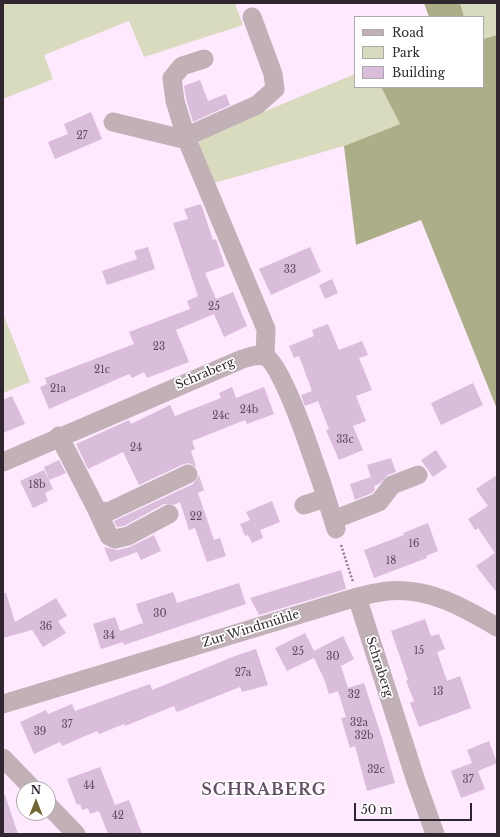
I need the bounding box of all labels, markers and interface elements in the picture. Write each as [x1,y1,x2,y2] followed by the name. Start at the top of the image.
[354,16,484,88] legend
[392,25,424,40] text: Road
[392,45,420,60] text: Park
[392,65,445,80] text: Building
[76,130,88,142] house number: 27
[284,264,296,276] house number: 33
[208,301,220,313] house number: 25
[153,341,165,353] house number: 23
[173,355,237,393] street label: Schraberg
[94,364,110,376] house number: 21c
[50,383,66,395] house number: 21a
[240,404,258,416] house number: 24b
[212,410,230,422] house number: 24c
[336,434,354,446] house number: 33c
[130,442,142,454] house number: 24
[28,479,46,491] house number: 18b
[190,511,202,523] house number: 22
[409,538,419,550] house number: 16
[386,555,396,567] house number: 18
[201,607,301,651] street label: Zur Windmühle
[153,608,167,620] house number: 30
[40,621,52,633] house number: 36
[103,630,115,642] house number: 34
[363,635,395,699] street label: Schraberg
[414,645,424,657] house number: 15
[292,646,304,658] house number: 25
[326,651,340,663] house number: 30
[235,667,251,679] house number: 27a
[433,686,443,698] house number: 13
[348,689,360,701] house number: 32
[350,717,368,729] house number: 32a
[61,719,73,731] house number: 37
[34,726,46,738] house number: 39
[355,730,373,742] house number: 32b
[367,764,385,776] house number: 32c
[462,774,474,786] house number: 37
[83,780,95,792] house number: 44
[201,780,327,800] district label: SCHRABERG
[16,781,56,821] north arrow
[31,783,41,797] text: N
[356,795,474,821] scale bar
[361,802,393,817] text: 50 m
[112,810,124,822] house number: 42

